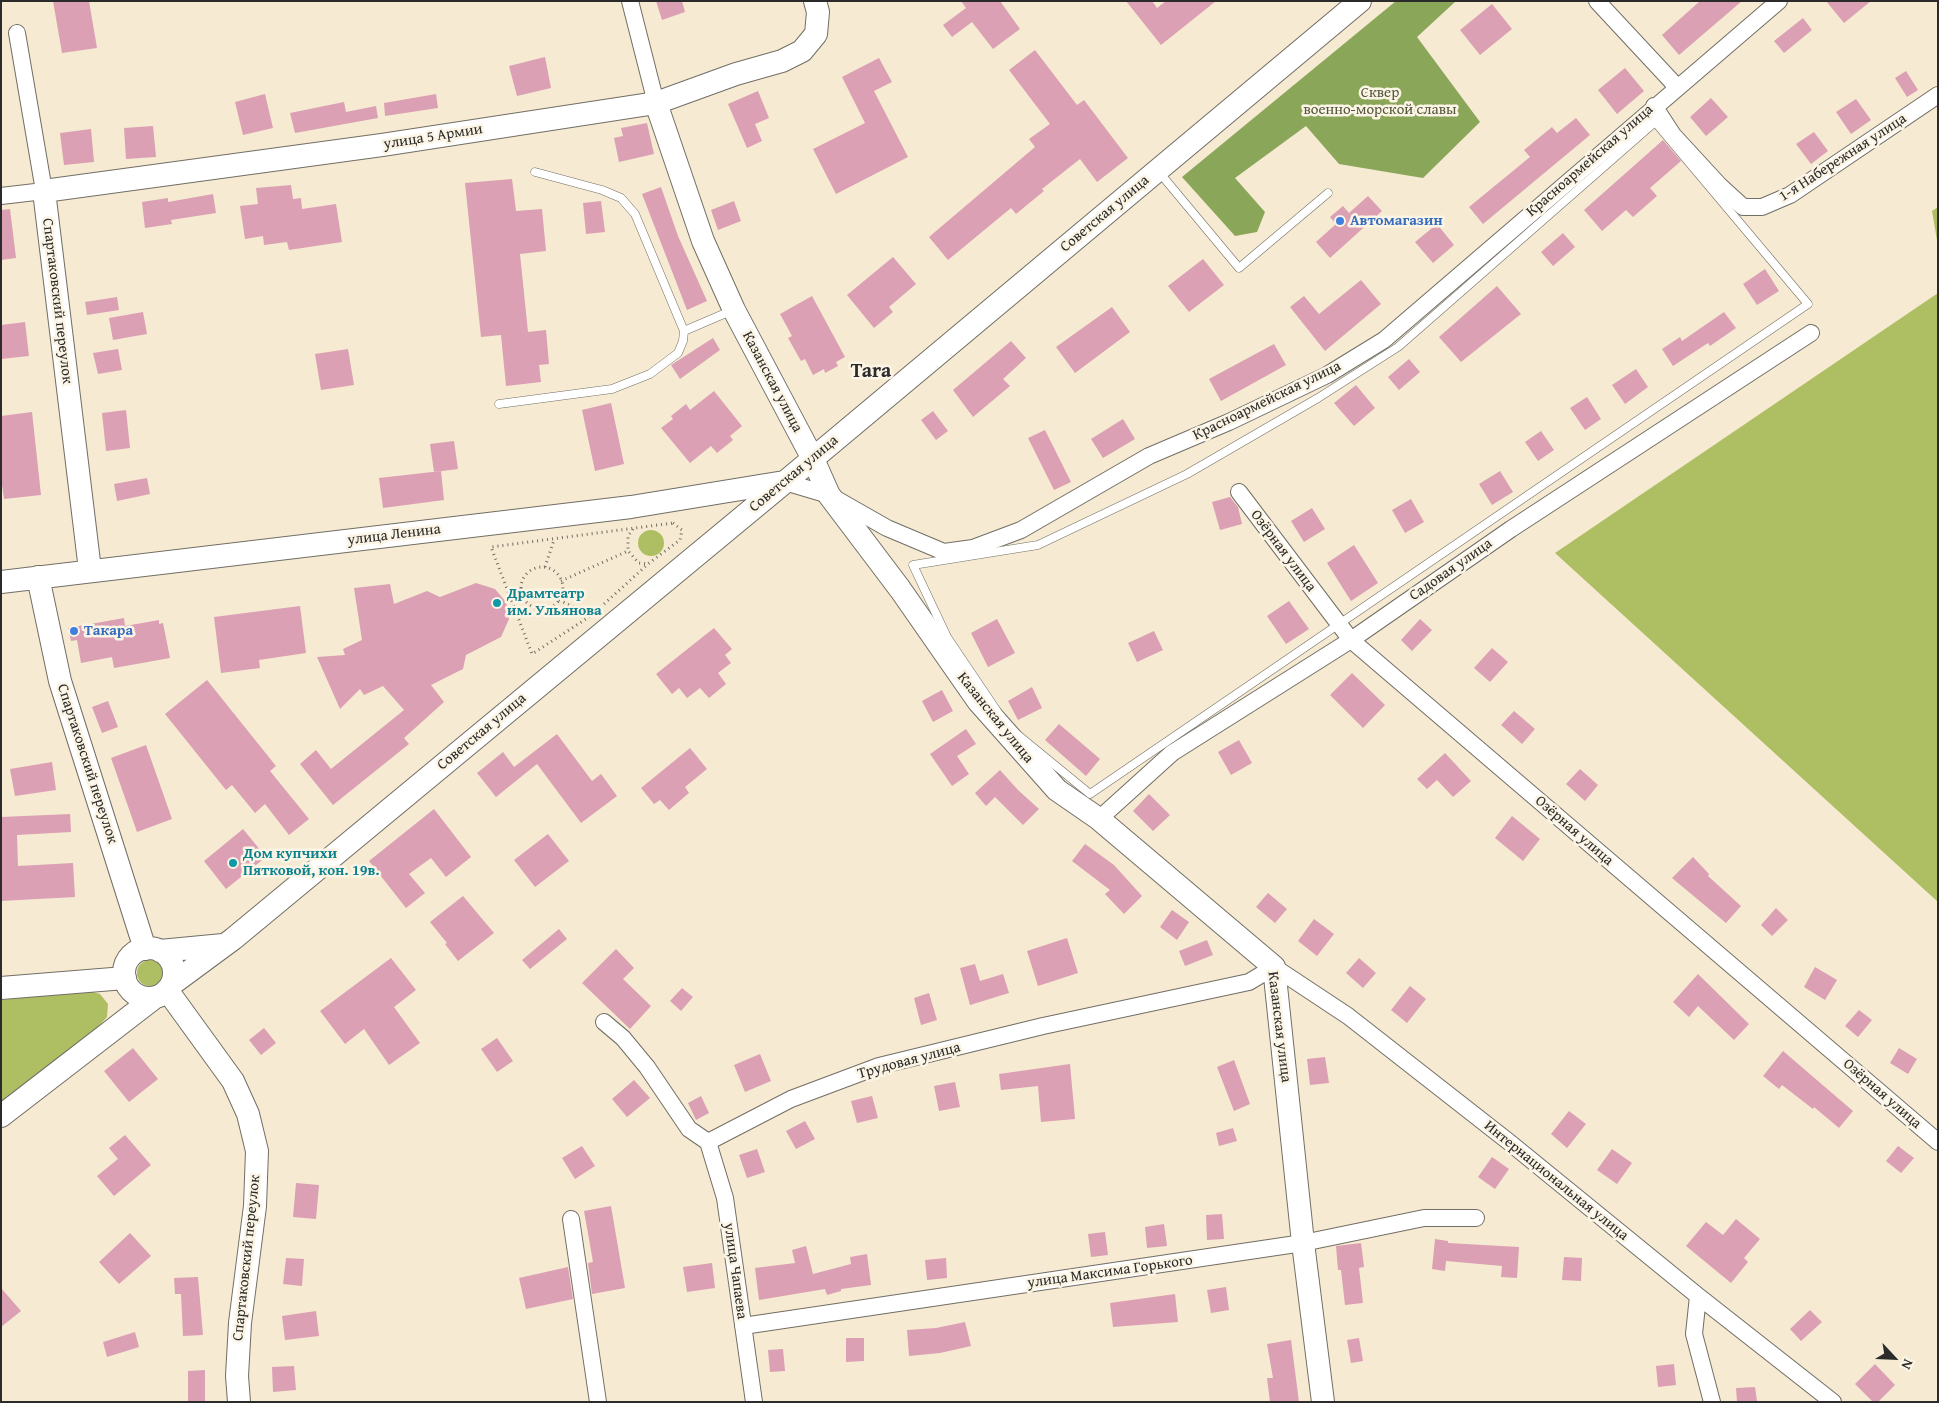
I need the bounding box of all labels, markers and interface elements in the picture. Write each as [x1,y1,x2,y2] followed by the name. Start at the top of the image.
[1304,84,1456,119] park label: Сквер военно-морской славы
[1523,101,1657,221] street label: Красноармейская улица
[1776,110,1910,206] street label: 1-я Набережная улица
[382,120,484,154] street label: улица 5 Армии
[1057,172,1153,256] street label: Советская улица
[1350,212,1443,230] place label: Автомагазин
[1334,215,1346,227] marker: Автомагазин
[38,217,76,385] street label: Спартаковский переулок
[738,328,806,436] street label: Казанская улица
[1190,357,1344,445] street label: Красноармейская улица
[851,360,891,384] district label: Tara
[746,432,842,516] street label: Советская улица
[1246,506,1320,596] street label: Озёрная улица
[346,520,442,550] street label: улица Ленина
[1406,535,1496,605] street label: Садовая улица
[507,585,602,620] place label: Драмтеатр им. Ульянова
[491,597,503,609] marker: Драмтеатр им. Ульянова
[84,622,133,640] place label: Такара
[68,625,80,637] marker: Такара
[953,669,1037,767] street label: Казанская улица
[53,682,121,846] street label: Спартаковский переулок
[434,690,530,774] street label: Советская улица
[1531,792,1617,870] street label: Озёрная улица
[243,845,380,880] place label: Дом купчихи Пятковой, кон. 19в.
[227,857,239,869] marker: Дом купчихи Пятковой, кон. 19в.
[1263,970,1295,1084] street label: Казанская улица
[856,1039,962,1083] street label: Трудовая улица
[1839,1055,1925,1133] street label: Озёрная улица
[1480,1117,1632,1245] street label: Интернациональная улица
[229,1174,265,1342] street label: Спартаковский переулок
[719,1222,751,1320] street label: улица Чапаева
[1026,1251,1194,1293] street label: улица Максима Горького
[1869,1333,1919,1383] north arrow
[1897,1356,1919,1373] text: N

